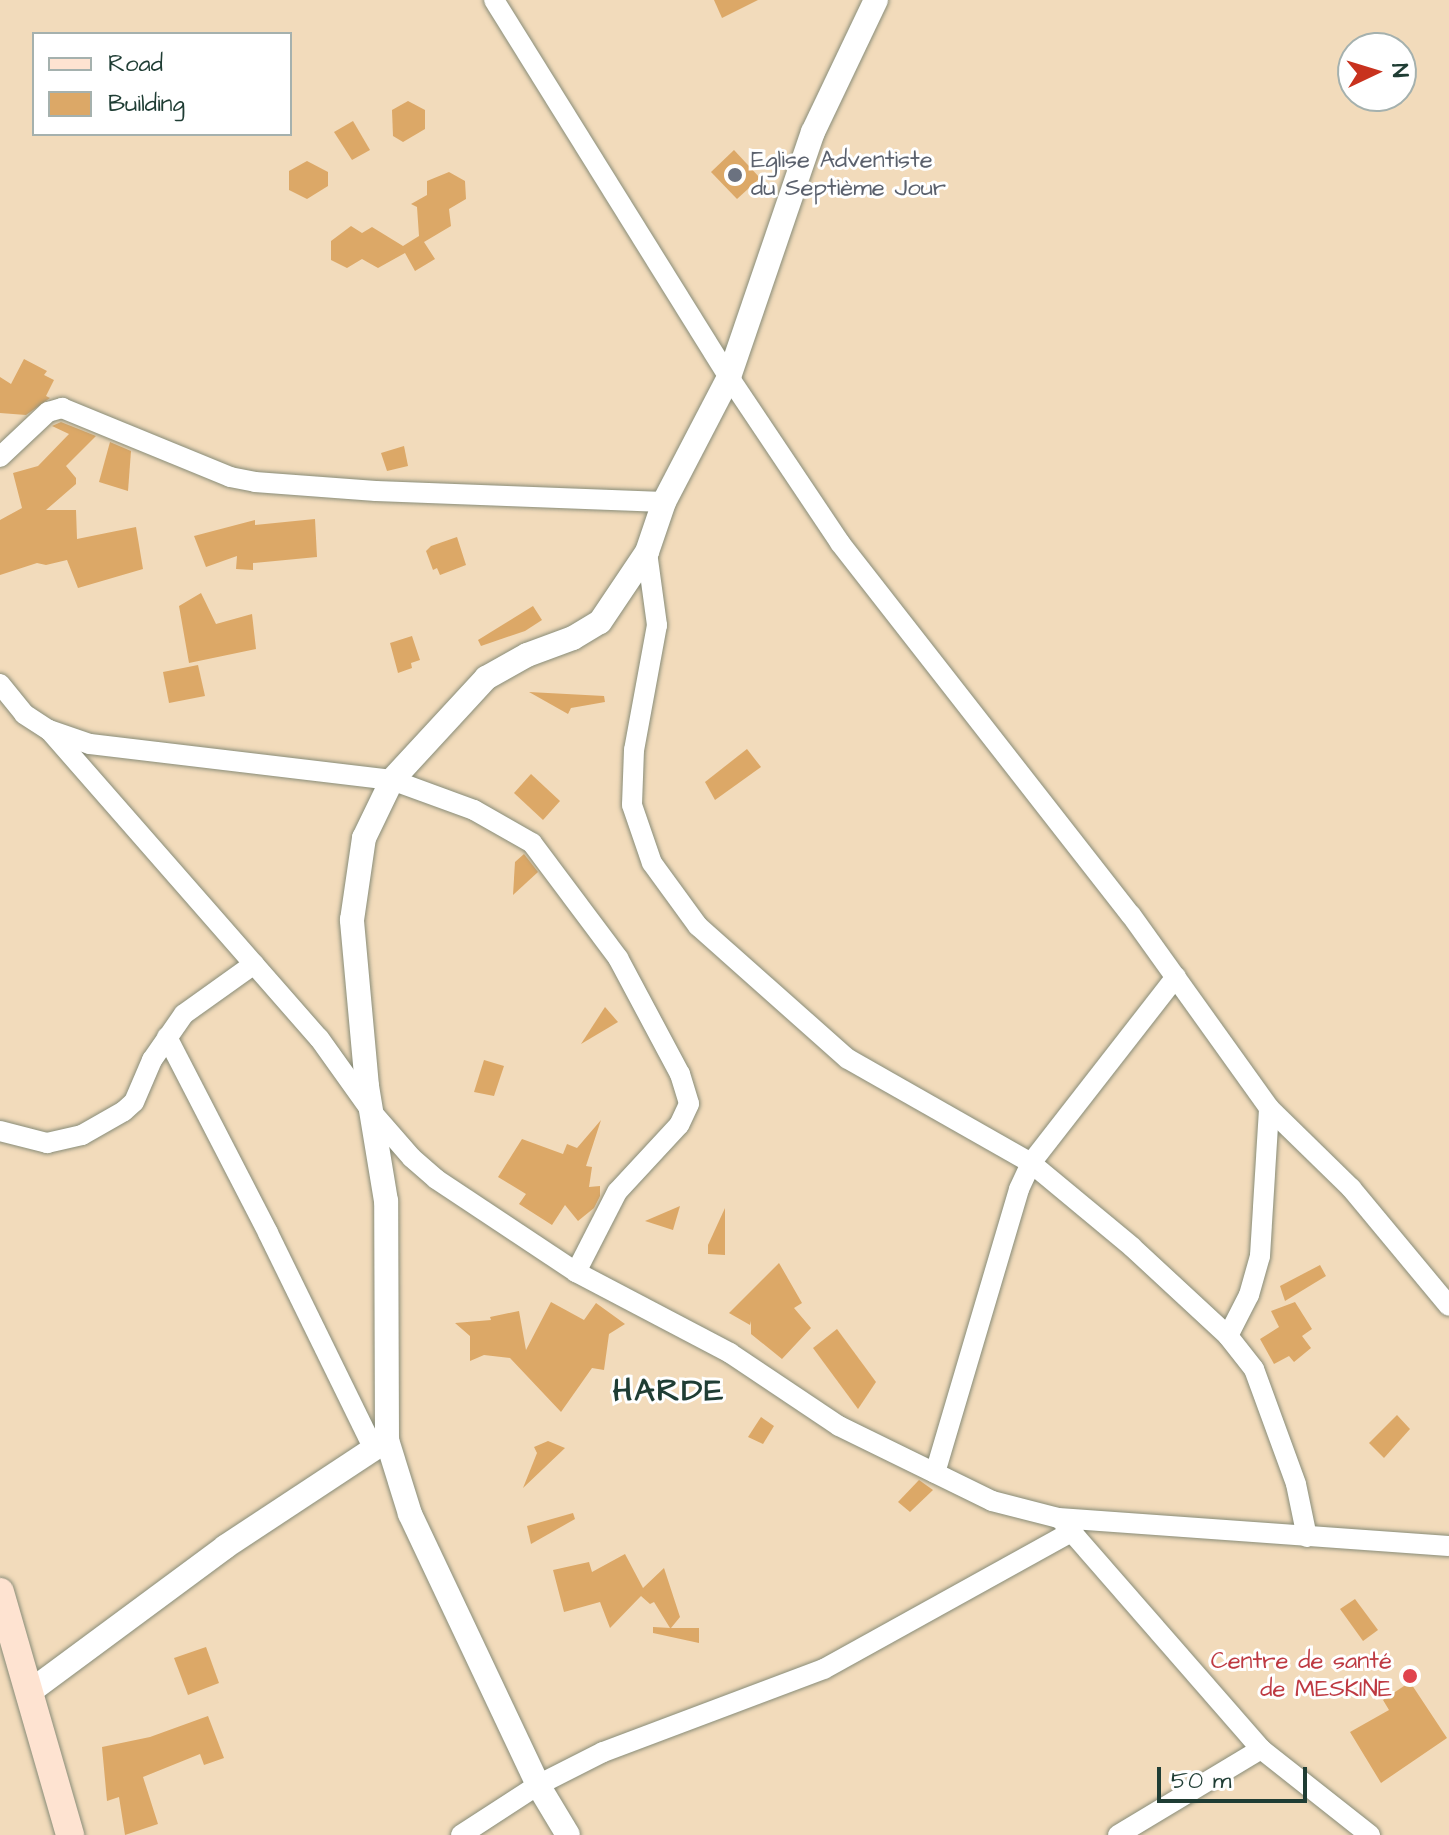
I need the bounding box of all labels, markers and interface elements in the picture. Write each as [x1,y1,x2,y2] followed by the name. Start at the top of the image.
[32,32,292,136] legend
[1337,32,1417,112] north arrow
[108,47,163,81] text: Road
[1384,62,1415,78] text: N
[108,87,185,121] text: Building
[751,147,946,203] place label: Eglise Adventiste du Septième Jour
[726,166,744,184] marker: Eglise Adventiste du Septième Jour
[613,1372,725,1410] district label: HARDE
[1211,1648,1392,1704] place label: Centre de santé de MESKINE
[1399,1665,1421,1687] marker: Centre de santé de MESKINE
[1161,1751,1311,1801] scale bar
[1171,1764,1231,1798] text: 50 m

